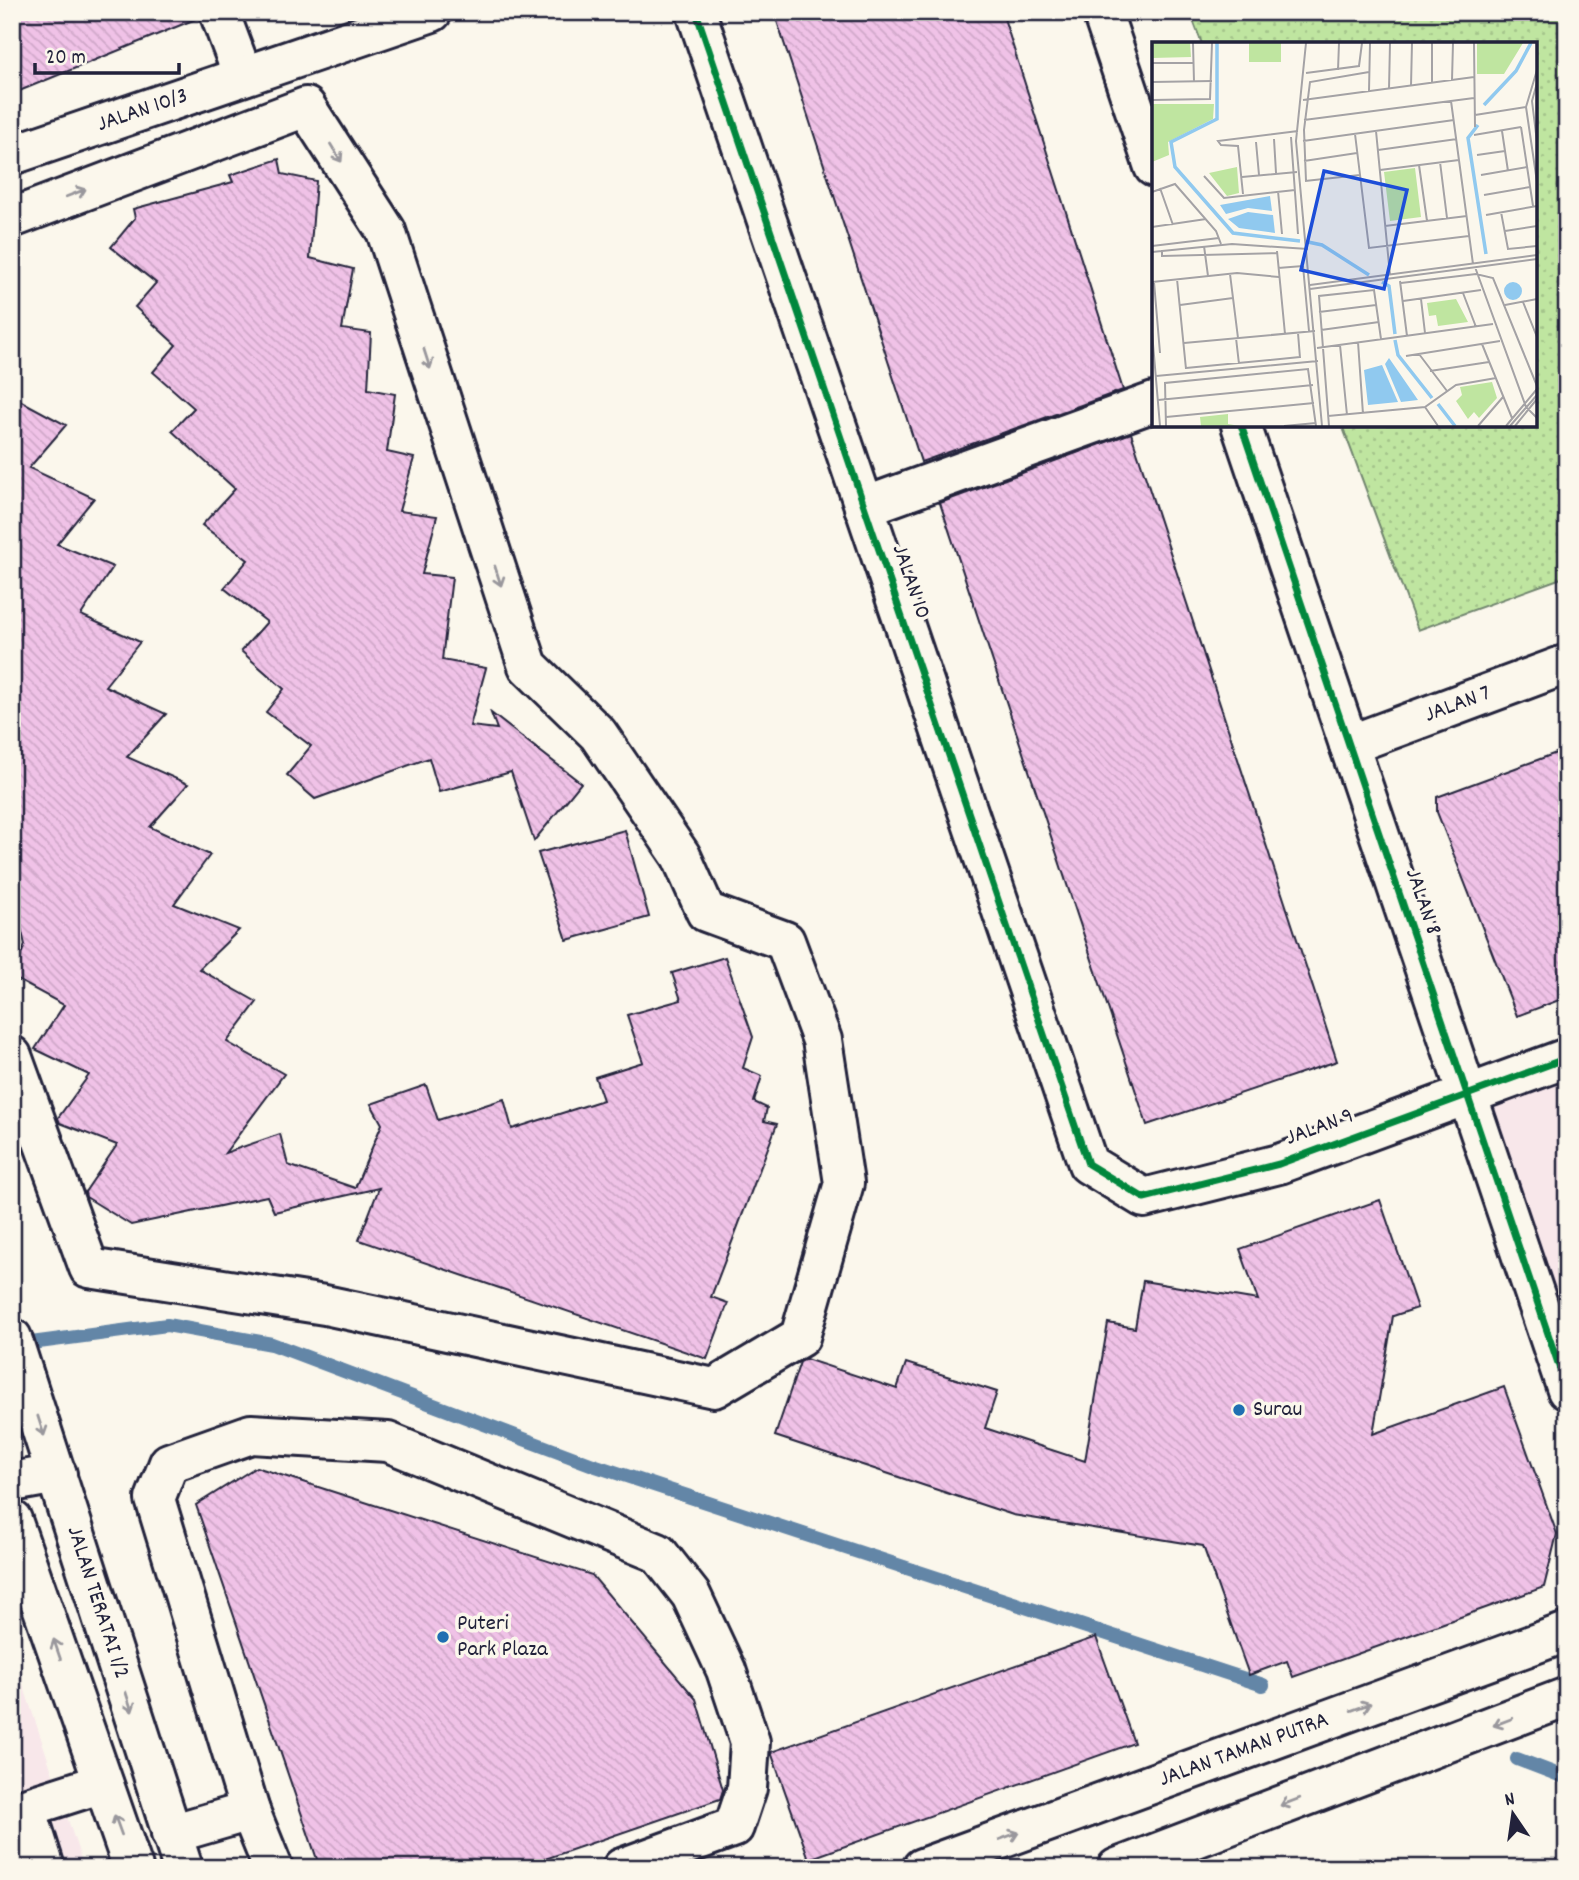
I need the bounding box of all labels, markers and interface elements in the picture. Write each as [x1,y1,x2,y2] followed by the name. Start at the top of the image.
[35,32,178,76] scale bar
[1152,42,1537,427] inset map
[46,44,86,74] text: 20 m
[93,80,192,141] street label: JALAN 10/3
[328,143,343,162] one-way arrow
[65,186,87,199] one-way arrow
[422,348,435,370] one-way arrow
[882,540,938,624] street label: JALAN 10
[493,564,505,586] one-way arrow
[1420,677,1496,732] street label: JALAN 7
[1395,864,1449,940] street label: JALAN 8
[1281,1101,1359,1155] street label: JALAN 9
[1253,1394,1302,1427] place label: Surau
[1231,1402,1247,1418] marker: Surau
[36,1415,48,1437] one-way arrow
[57,1522,137,1683] street label: JALAN TERATAI 1/2
[457,1608,549,1667] place label: Puteri Park Plaza
[435,1629,451,1645] marker: Puteri Park Plaza
[50,1638,62,1660] one-way arrow
[123,1691,136,1713] one-way arrow
[1349,1700,1371,1713] one-way arrow
[1155,1704,1334,1796] street label: JALAN TAMAN PUTRA
[1492,1716,1514,1729] one-way arrow
[1478,1778,1548,1848] north arrow
[1502,1787,1518,1815] text: N
[1280,1797,1302,1809] one-way arrow
[111,1815,123,1837] one-way arrow
[998,1829,1020,1841] one-way arrow

